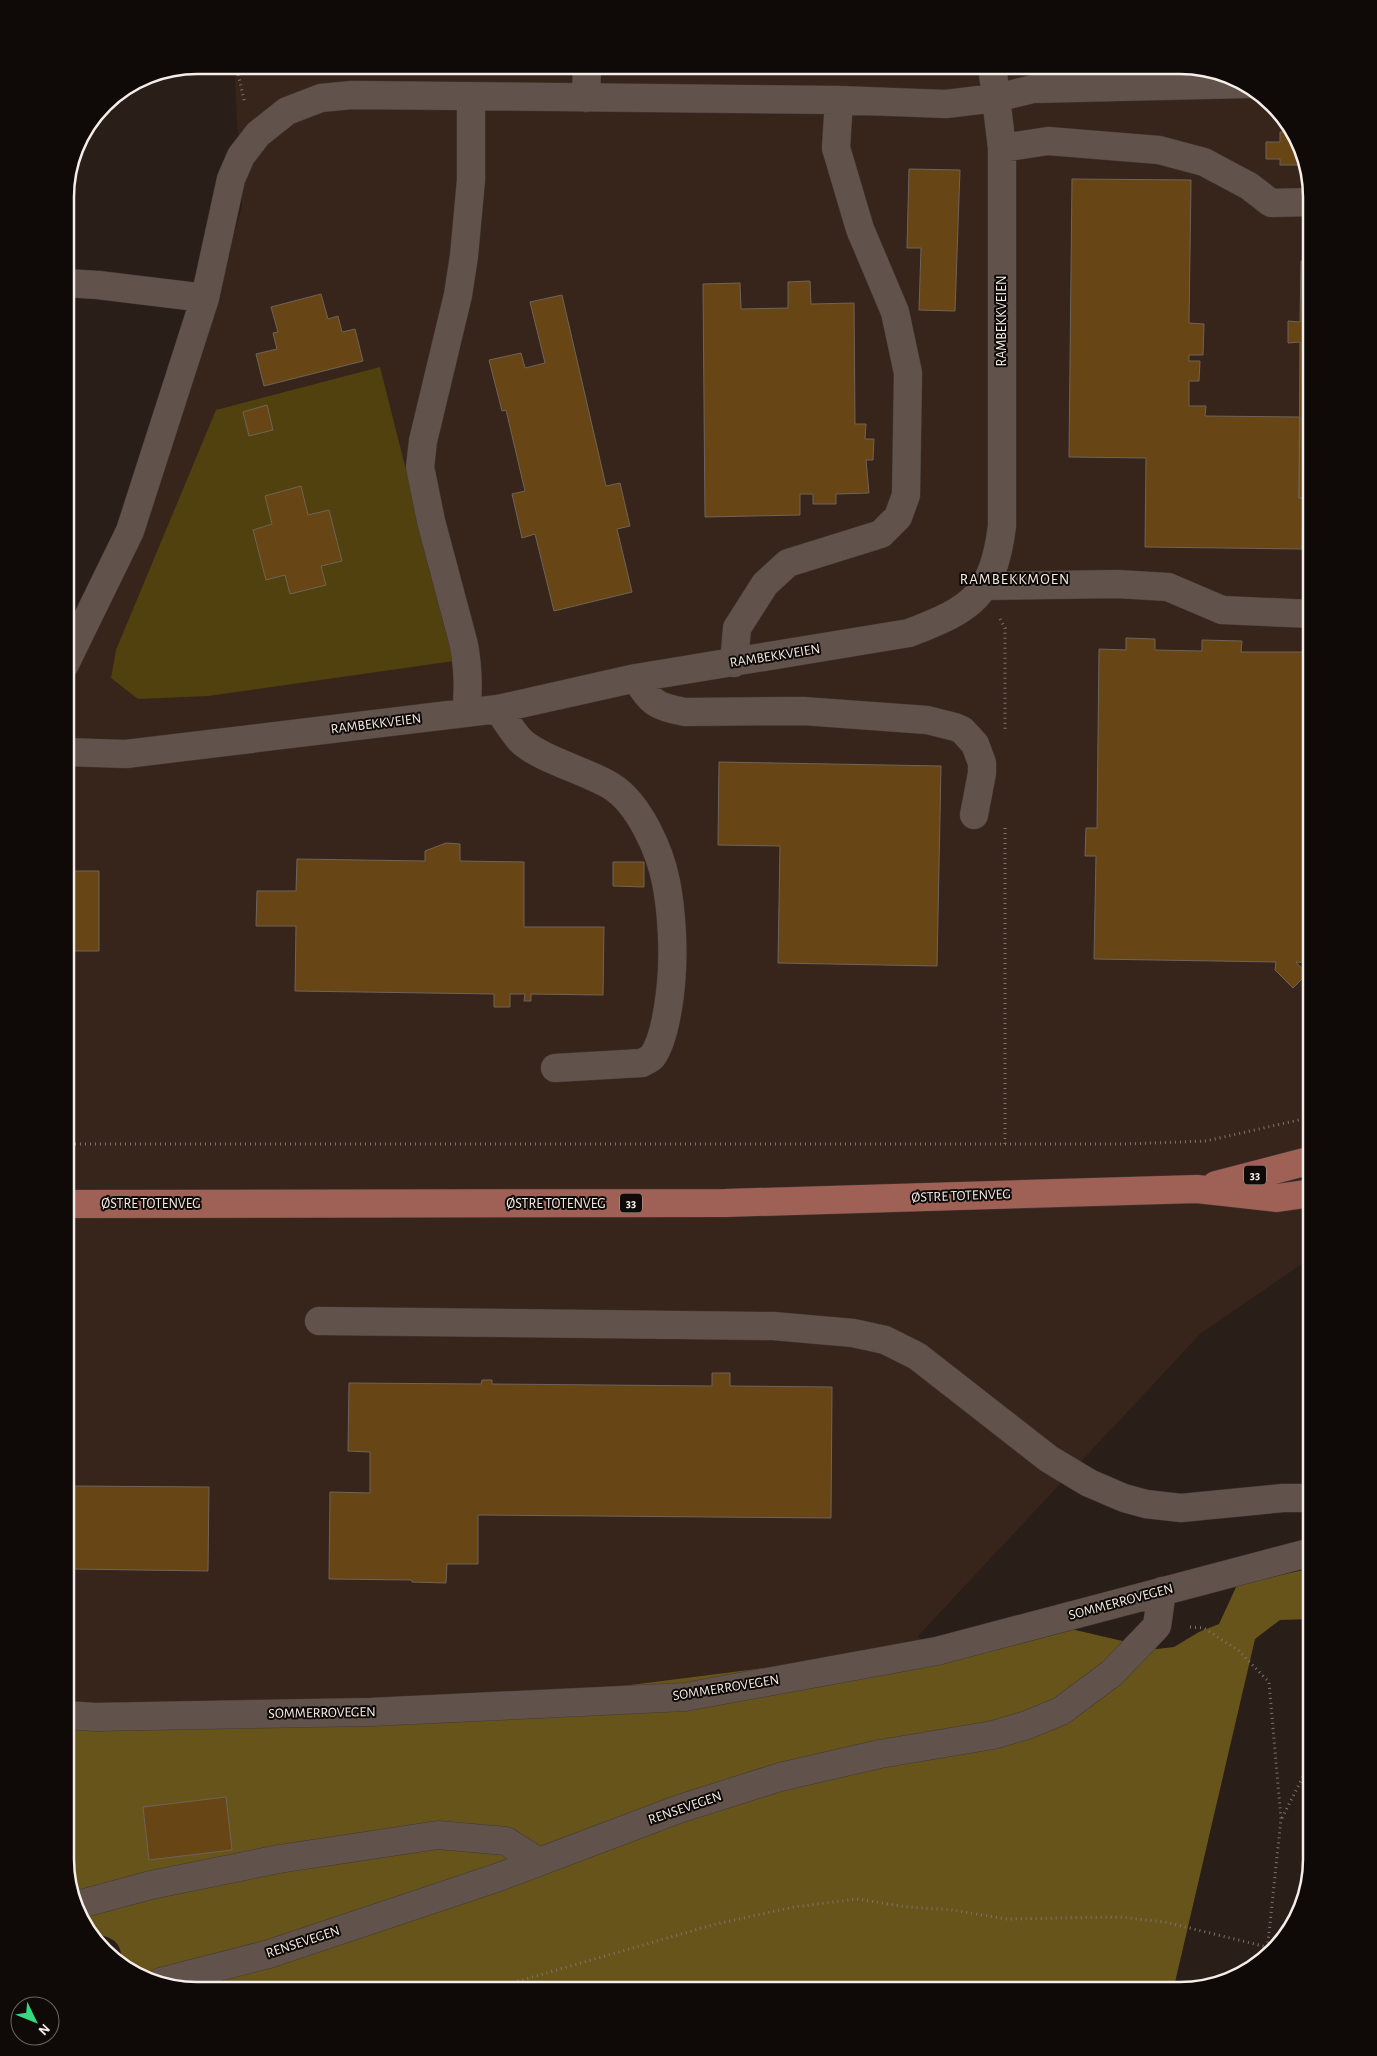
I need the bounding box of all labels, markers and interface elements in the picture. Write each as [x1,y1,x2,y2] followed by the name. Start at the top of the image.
[995,275,1009,367] street label: RAMBEKKVEIEN
[960,572,1070,587] district label: RAMBEKKMOEN
[729,642,821,670] street label: RAMBEKKVEIEN
[330,711,422,737] street label: RAMBEKKVEIEN
[1244,1166,1266,1184] road number: 33
[911,1186,1011,1205] street label: ØSTRE TOTENVEG
[620,1194,642,1212] road number: 33
[101,1196,201,1211] street label: ØSTRE TOTENVEG
[506,1196,606,1211] street label: ØSTRE TOTENVEG
[1067,1581,1175,1623] street label: SOMMERROVEGEN
[672,1673,780,1703] street label: SOMMERROVEGEN
[268,1705,376,1721] street label: SOMMERROVEGEN
[647,1789,723,1827] street label: RENSEVEGEN
[264,1924,342,1960] street label: RENSEVEGEN
[10,1996,60,2046] north arrow
[35,2021,52,2038] text: N

